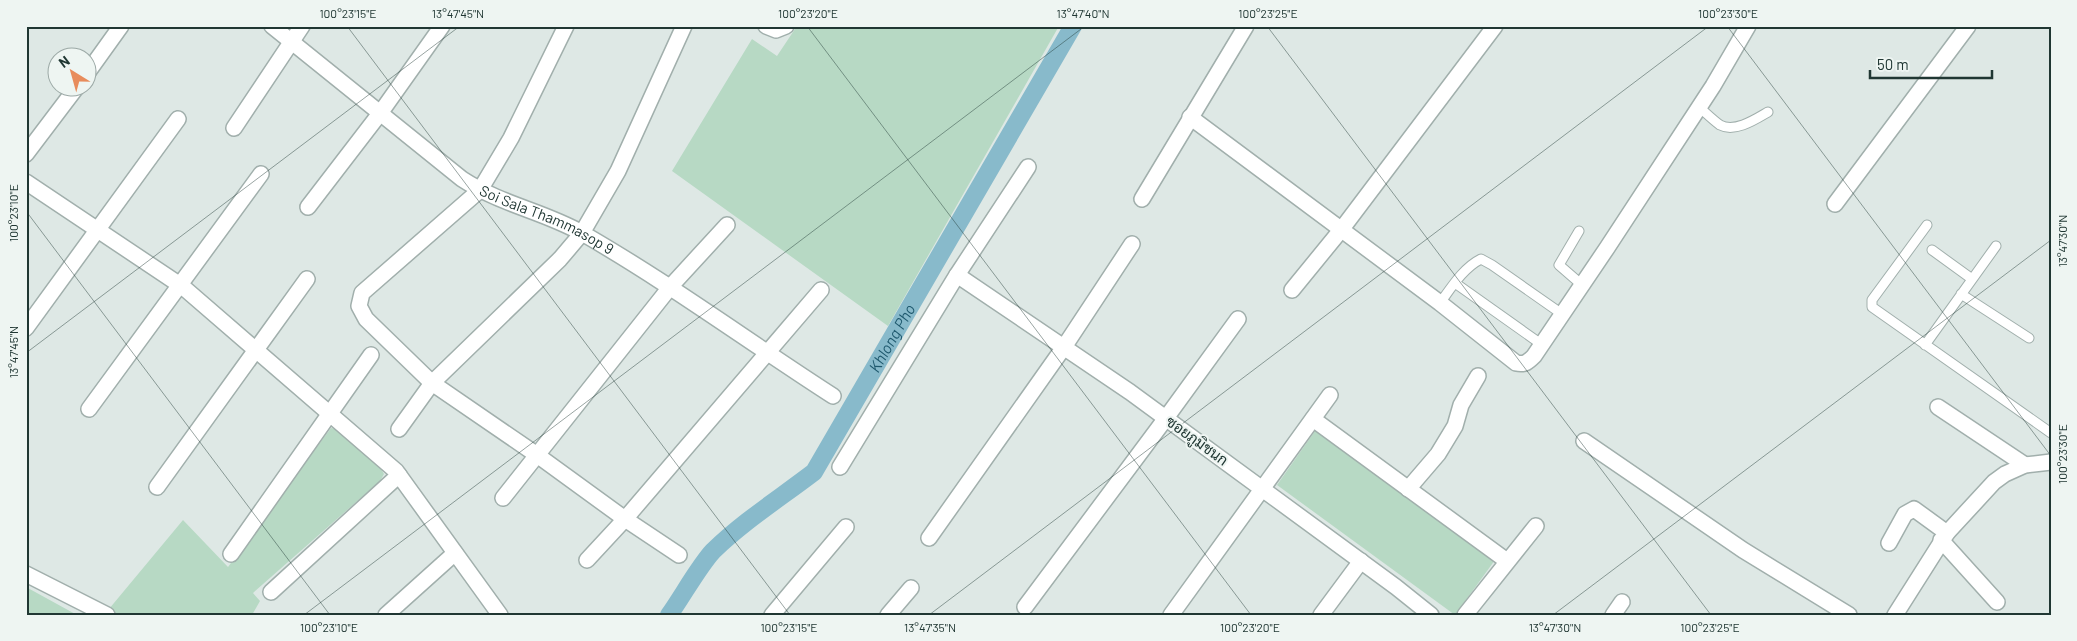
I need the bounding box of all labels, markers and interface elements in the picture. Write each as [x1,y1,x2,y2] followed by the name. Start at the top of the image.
[319,6,377,20] text: 100°23'15"E
[432,6,484,20] text: 13°47'45"N
[778,6,838,20] text: 100°23'20"E
[1056,6,1110,20] text: 13°47'40"N
[1238,6,1298,20] text: 100°23'25"E
[1698,6,1758,20] text: 100°23'30"E
[48,48,98,98] north arrow
[1870,48,1992,80] scale bar
[55,52,73,71] text: N
[1877,55,1909,73] text: 50 m
[477,181,617,258] street label: Soi Sala Thammasop 9
[6,184,20,242] text: 100°23'10"E
[2055,215,2069,267] text: 13°47'30"N
[864,300,919,375] water label: Khlong Pho
[6,326,20,378] text: 13°47'45"N
[1162,412,1232,470] street label: ซอยภูมิชนก
[2055,424,2069,484] text: 100°23'30"E
[300,620,358,634] text: 100°23'10"E
[760,620,818,634] text: 100°23'15"E
[904,620,956,634] text: 13°47'35"N
[1220,620,1280,634] text: 100°23'20"E
[1529,620,1581,634] text: 13°47'30"N
[1680,620,1740,634] text: 100°23'25"E

